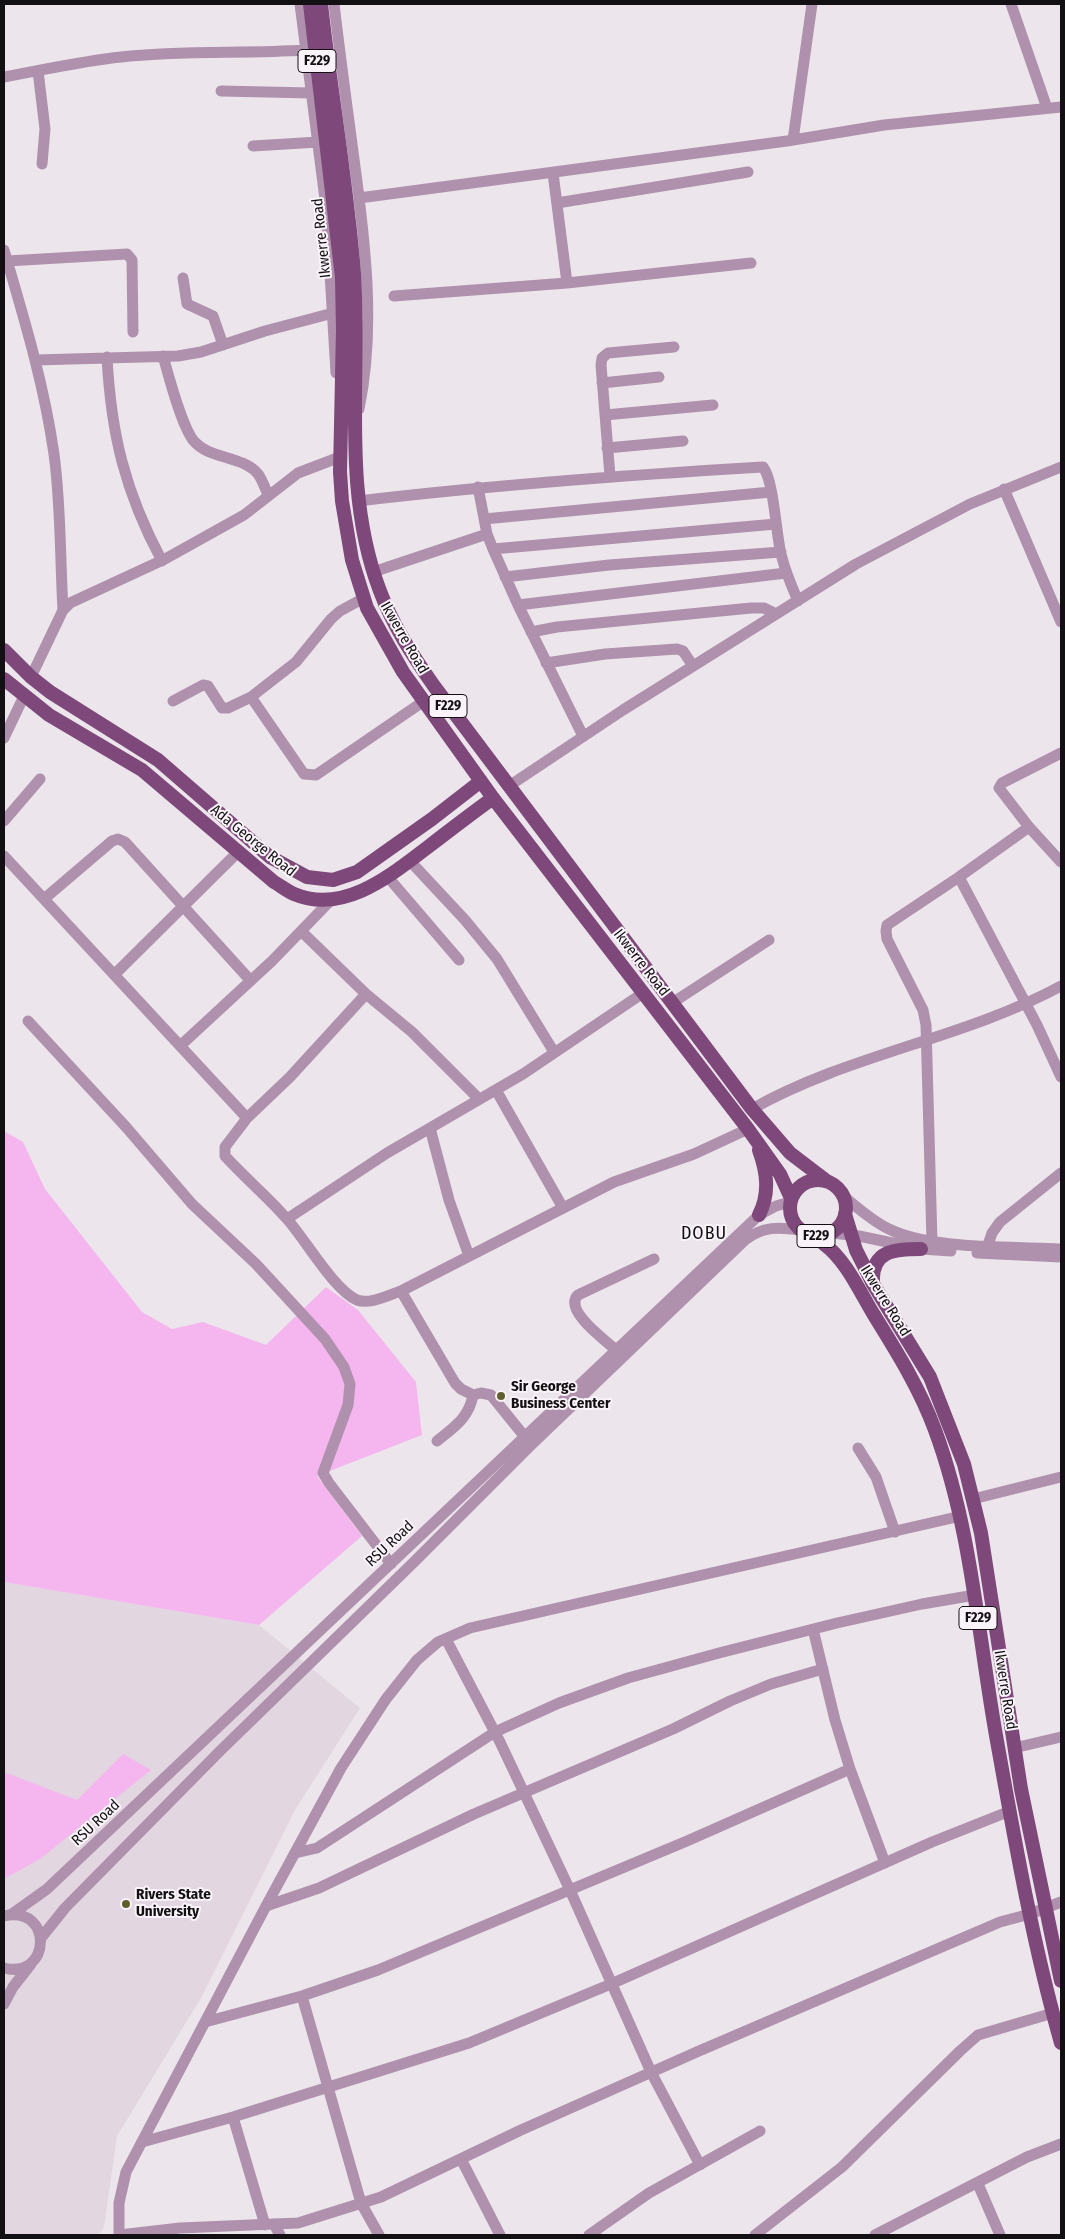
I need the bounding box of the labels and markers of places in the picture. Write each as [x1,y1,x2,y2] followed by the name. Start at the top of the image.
[511,1378,610,1413] place label: Sir George Business Center
[495,1390,507,1402] marker: Sir George Business Center
[136,1886,211,1921] place label: Rivers State University
[120,1898,132,1910] marker: Rivers State University

